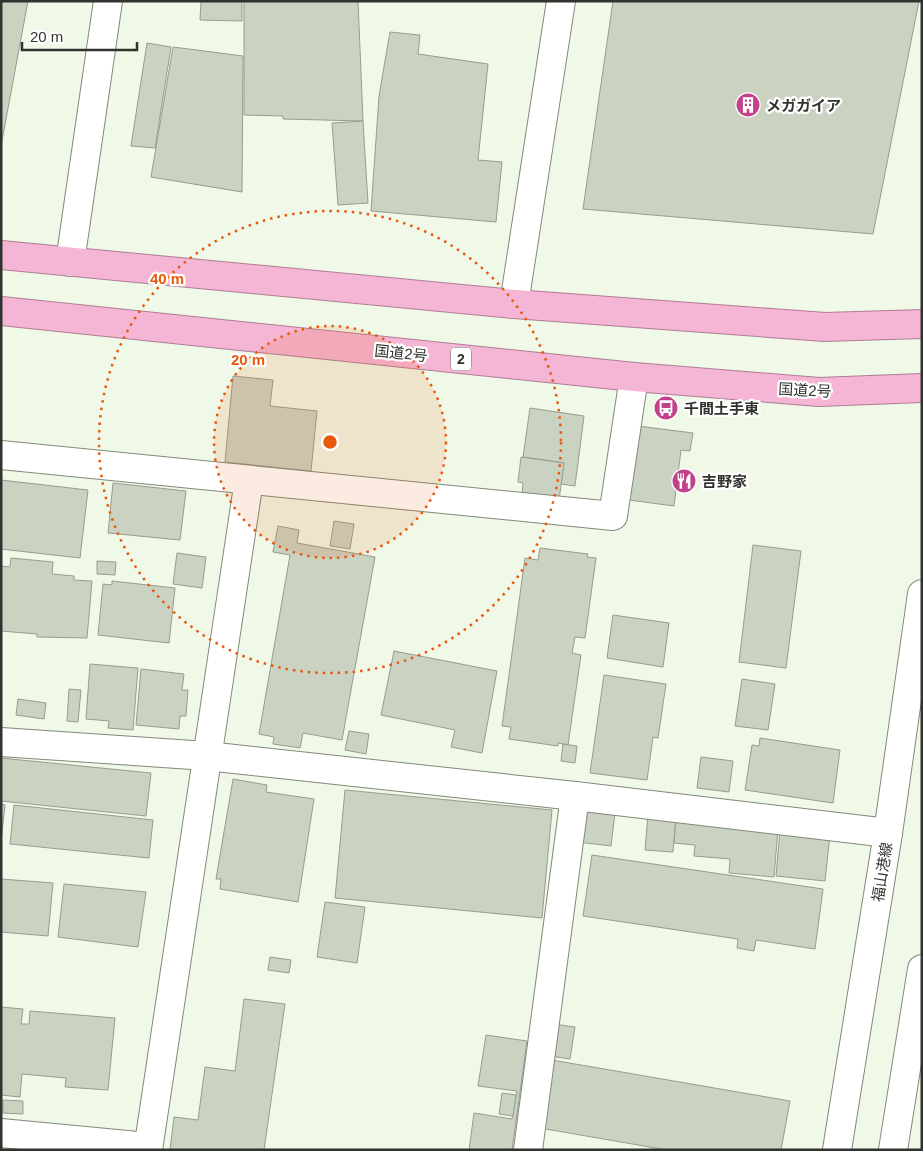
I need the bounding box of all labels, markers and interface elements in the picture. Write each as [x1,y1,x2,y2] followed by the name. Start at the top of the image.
[22,20,138,52] scale bar
[30,28,63,45] text: 20 m
[735,92,761,118] building icon: メガガイア
[766,97,841,114] place label: メガガイア
[150,270,184,287] text: 40 m
[374,342,428,364] street label: 国道2号
[451,348,471,370] road number: 2
[231,351,265,368] text: 20 m
[778,380,832,400] street label: 国道2号
[653,395,679,421] bus stop icon: 千間土手東
[684,400,759,417] place label: 千間土手東
[321,433,339,451] centre of rings
[671,468,697,494] restaurant icon: 吉野家
[702,473,747,490] place label: 吉野家
[869,841,895,903] street label: 福山港線

